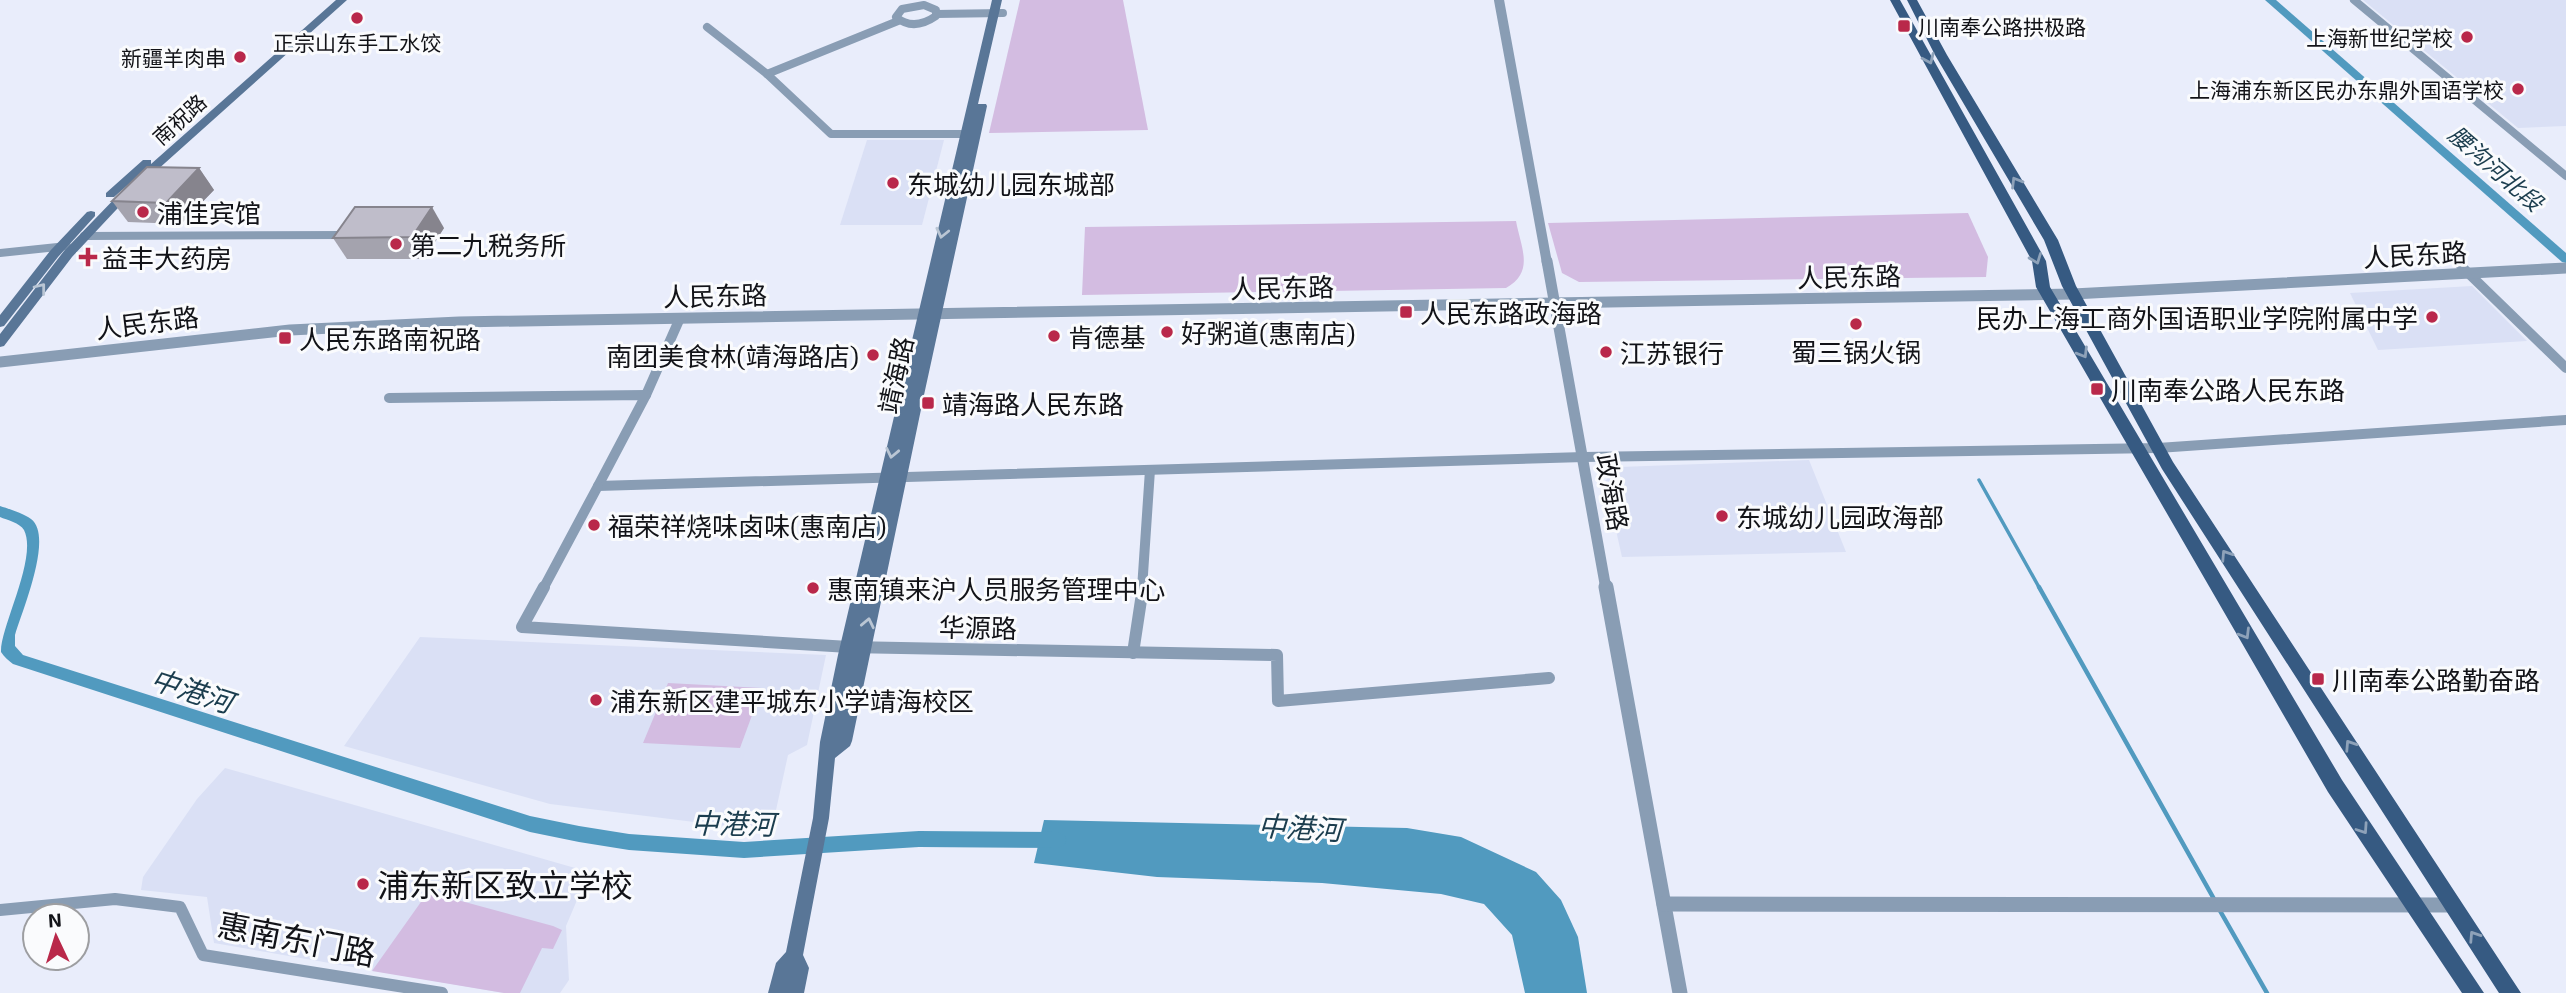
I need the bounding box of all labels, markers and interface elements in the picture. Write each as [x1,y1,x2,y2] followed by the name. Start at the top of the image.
[349,10,365,26] marker: 正宗山东手工水饺
[1918,14,2086,39] place label: 川南奉公路拱极路
[1896,18,1912,34] marker: 川南奉公路拱极路
[2306,25,2453,50] place label: 上海新世纪学校
[2459,29,2475,45] marker: 上海新世纪学校
[273,30,441,55] place label: 正宗山东手工水饺
[121,45,226,70] place label: 新疆羊肉串
[232,49,248,65] marker: 新疆羊肉串
[1921,52,1935,65] one-way arrow
[2189,77,2504,102] place label: 上海浦东新区民办东鼎外国语学校
[2510,81,2526,97] marker: 上海浦东新区民办东鼎外国语学校
[147,89,211,149] street label: 南祝路
[2443,120,2550,218] water label: 腰沟河北段
[907,168,1115,199] place label: 东城幼儿园东城部
[885,175,901,191] marker: 东城幼儿园东城部
[2011,177,2024,189] one-way arrow
[157,197,261,228] place label: 浦佳宾馆
[135,204,151,220] marker: 浦佳宾馆
[936,227,950,239] one-way arrow
[410,229,566,260] place label: 第二九税务所
[388,236,404,252] marker: 第二九税务所
[2362,236,2468,272] street label: 人民东路
[102,242,232,273] place label: 益丰大药房
[80,249,96,265] marker: 益丰大药房
[2028,253,2042,265] one-way arrow
[1797,260,1901,292] street label: 人民东路
[1230,271,1334,303] street label: 人民东路
[663,279,767,311] street label: 人民东路
[32,284,45,296] one-way arrow
[1420,297,1602,328] place label: 人民东路政海路
[93,300,201,344] street label: 人民东路
[1976,302,2418,333] place label: 民办上海工商外国语职业学院附属中学
[1398,304,1414,320] marker: 人民东路政海路
[2424,309,2440,325] marker: 民办上海工商外国语职业学院附属中学
[1848,316,1864,332] marker: 蜀三锅火锅
[1181,317,1356,348] place label: 好粥道(惠南店)
[1068,321,1146,352] place label: 肯德基
[299,323,481,354] place label: 人民东路南祝路
[1159,324,1175,340] marker: 好粥道(惠南店)
[1046,328,1062,344] marker: 肯德基
[277,330,293,346] marker: 人民东路南祝路
[872,334,918,416] street label: 靖海路
[1791,336,1921,367] place label: 蜀三锅火锅
[1620,337,1724,368] place label: 江苏银行
[606,340,859,371] place label: 南团美食林(靖海路店)
[1598,344,1614,360] marker: 江苏银行
[2074,345,2087,358] one-way arrow
[865,347,881,363] marker: 南团美食林(靖海路店)
[2111,374,2345,405] place label: 川南奉公路人民东路
[2089,381,2105,397] marker: 川南奉公路人民东路
[942,388,1124,419] place label: 靖海路人民东路
[920,395,936,411] marker: 靖海路人民东路
[885,447,900,459] one-way arrow
[1591,451,1635,533] street label: 政海路
[1736,501,1944,532] place label: 东城幼儿园政海部
[1714,508,1730,524] marker: 东城幼儿园政海部
[608,510,887,541] place label: 福荣祥烧味卤味(惠南店)
[586,517,602,533] marker: 福荣祥烧味卤味(惠南店)
[2221,549,2234,562] one-way arrow
[827,573,1165,604] place label: 惠南镇来沪人员服务管理中心
[805,580,821,596] marker: 惠南镇来沪人员服务管理中心
[939,611,1017,643] street label: 华源路
[860,617,875,629] one-way arrow
[2237,627,2250,640] one-way arrow
[147,661,242,721] water label: 中港河
[2332,664,2540,695] place label: 川南奉公路勤奋路
[2310,671,2326,687] marker: 川南奉公路勤奋路
[610,685,974,716] place label: 浦东新区建平城东小学靖海校区
[588,692,604,708] marker: 浦东新区建平城东小学靖海校区
[2345,740,2358,753] one-way arrow
[691,805,780,841] water label: 中港河
[1257,808,1348,846] water label: 中港河
[2355,821,2368,834] one-way arrow
[377,865,633,903] place label: 浦东新区致立学校
[355,876,371,892] marker: 浦东新区致立学校
[21,902,91,972] north arrow
[215,904,379,972] street label: 惠南东门路
[47,908,62,931] text: N
[2470,931,2482,944] one-way arrow

